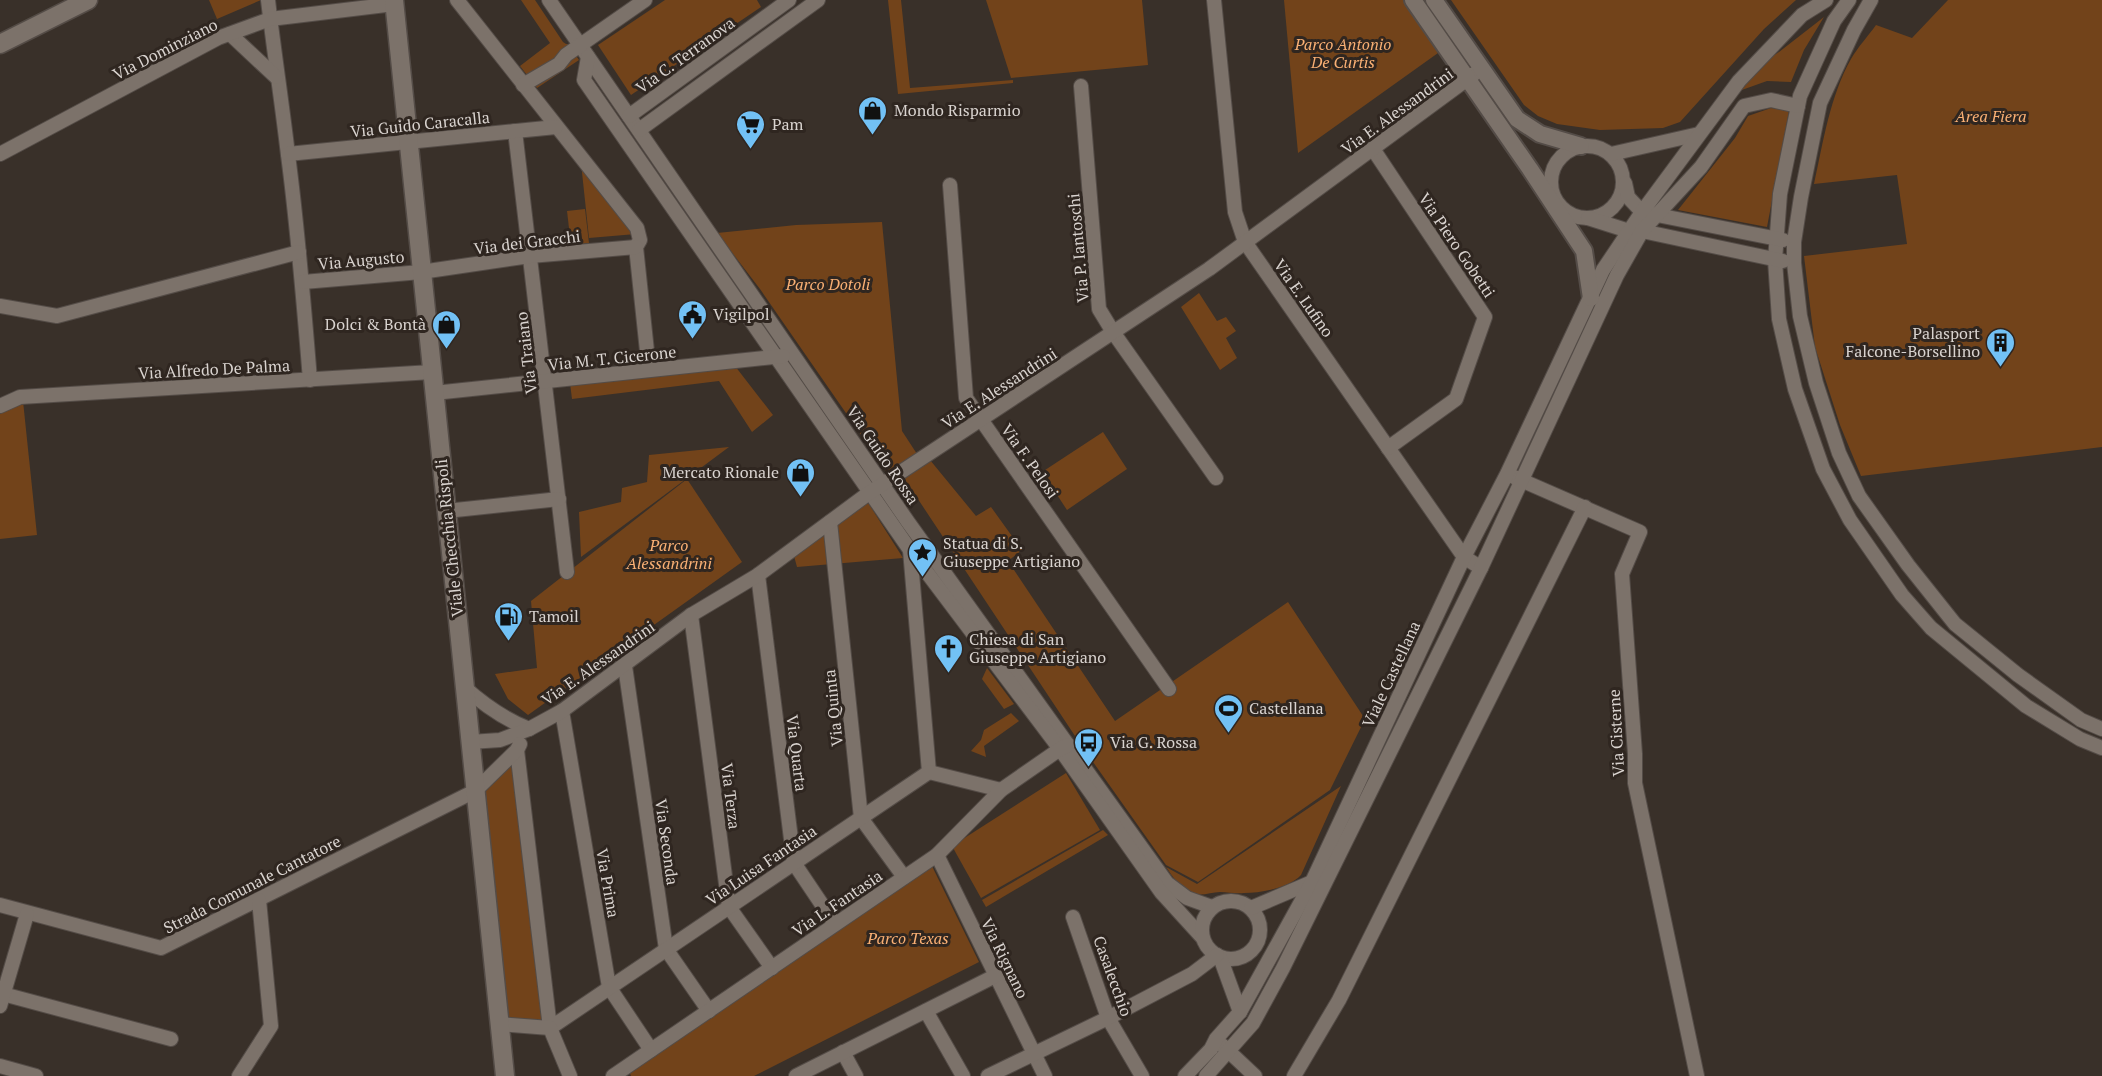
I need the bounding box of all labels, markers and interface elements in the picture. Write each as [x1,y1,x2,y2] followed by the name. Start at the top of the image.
[631,12,739,98] street label: Via C. Terranova
[109,13,221,85] street label: Via Dominziano
[1294,33,1391,73] park label: Parco Antonio De Curtis
[1336,63,1458,159] street label: Via E. Alessandrini
[857,94,889,136] shop icon: Mondo Risparmio
[894,99,1021,121] place label: Mondo Risparmio
[1954,105,2027,127] park label: Area Fiera
[349,106,491,142] street label: Via Guido Caracalla
[735,108,767,150] supermarket icon: Pam
[772,113,804,135] place label: Pam
[1414,188,1500,302] street label: Via Piero Gobetti
[1062,192,1094,304] street label: Via P. Iantoschi
[472,225,582,259] street label: Via dei Gracchi
[317,245,405,275] street label: Via Augusto
[1269,255,1339,342] street label: Via E. Lufino
[785,273,871,295] park label: Parco Dotoli
[676,298,708,340] public building icon: Vigilpol
[713,303,770,325] place label: Vigilpol
[431,308,463,350] shop icon: Dolci & Bontà
[510,311,542,395] street label: Via Traiano
[325,313,426,335] place label: Dolci & Bontà
[1845,322,1980,362] place label: Palasport Falcone-Borsellino
[1985,326,2017,368] building icon: Palasport Falcone-Borsellino
[547,340,677,376] street label: Via M. T. Cicerone
[937,342,1061,434] street label: Via E. Alessandrini
[138,354,290,384] street label: Via Alfredo De Palma
[842,401,924,509] street label: Via Guido Rossa
[996,419,1064,503] street label: Via F. Pelosi
[784,456,816,498] shop icon: Mercato Rionale
[430,458,468,618] street label: Viale Checchia Rispoli
[662,461,779,483] place label: Mercato Rionale
[943,532,1080,572] place label: Statua di S. Giuseppe Artigiano
[625,534,712,574] park label: Parco Alessandrini
[906,536,938,578] place icon: Statua di S. Giuseppe Artigiano
[492,600,524,642] fuel station icon: Tamoil
[529,605,579,627] place label: Tamoil
[537,616,659,710] street label: Via E. Alessandrini
[1357,617,1425,731] street label: Viale Castellana
[969,628,1106,668] place label: Chiesa di San Giuseppe Artigiano
[932,632,964,674] church icon: Chiesa di San Giuseppe Artigiano
[818,669,848,747] street label: Via Quinta
[1603,689,1629,777] street label: Via Cisterne
[1212,692,1244,734] sports icon: Castellana
[1249,697,1324,719] place label: Castellana
[781,713,813,793] street label: Via Quarta
[1073,726,1105,768] bus stop icon: Via G. Rossa
[1110,731,1197,753] place label: Via G. Rossa
[716,762,746,830] street label: Via Terza
[650,797,684,887] street label: Via Seconda
[701,820,821,910] street label: Via Luisa Fantasia
[159,830,345,938] street label: Strada Comunale Cantatore
[591,847,625,919] street label: Via Prima
[788,865,886,941] street label: Via L. Fantasia
[976,914,1034,1002] street label: Via Rignano
[866,927,949,949] park label: Parco Texas
[1088,933,1138,1019] street label: Casalecchio

